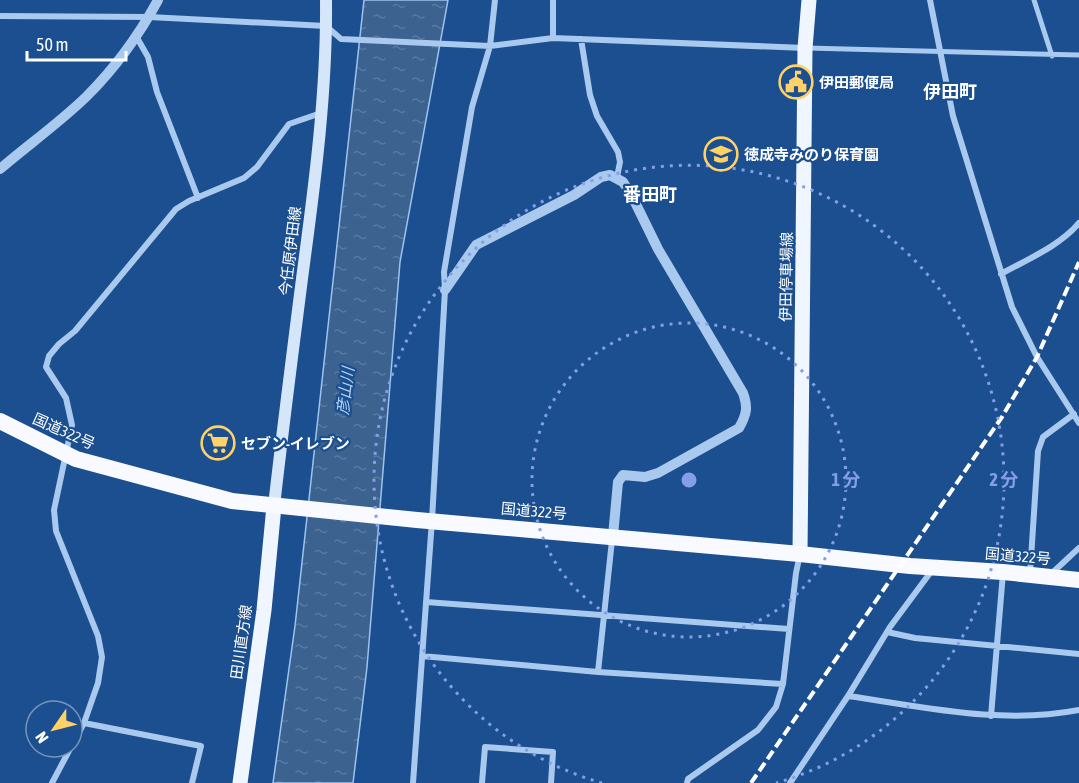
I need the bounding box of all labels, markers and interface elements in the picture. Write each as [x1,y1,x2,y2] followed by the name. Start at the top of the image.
[27,24,126,62] scale bar
[36,34,68,55] text: 50 m
[778,64,814,100] public building icon: 伊田郵便局
[819,74,894,91] place label: 伊田郵便局
[923,81,977,102] district label: 伊田町
[703,136,739,172] school or university icon: 徳成寺みのり保育園
[744,146,879,163] place label: 徳成寺みのり保育園
[623,184,677,205] district label: 番田町
[276,205,304,297] street label: 今任原伊田線
[777,232,795,322] street label: 伊田停車場線
[333,364,357,416] water label: 彦山川
[30,410,98,452] street label: 国道322号
[200,425,236,461] supermarket icon: セブン-イレブン
[241,435,350,452] place label: セブン-イレブン
[832,469,860,490] text: 1 分
[990,469,1018,490] text: 2 分
[679,470,699,490] centre of rings
[500,500,568,522] street label: 国道322号
[984,545,1052,567] street label: 国道322号
[227,604,255,680] street label: 田川直方線
[24,699,84,759] north arrow
[32,729,52,747] text: N

